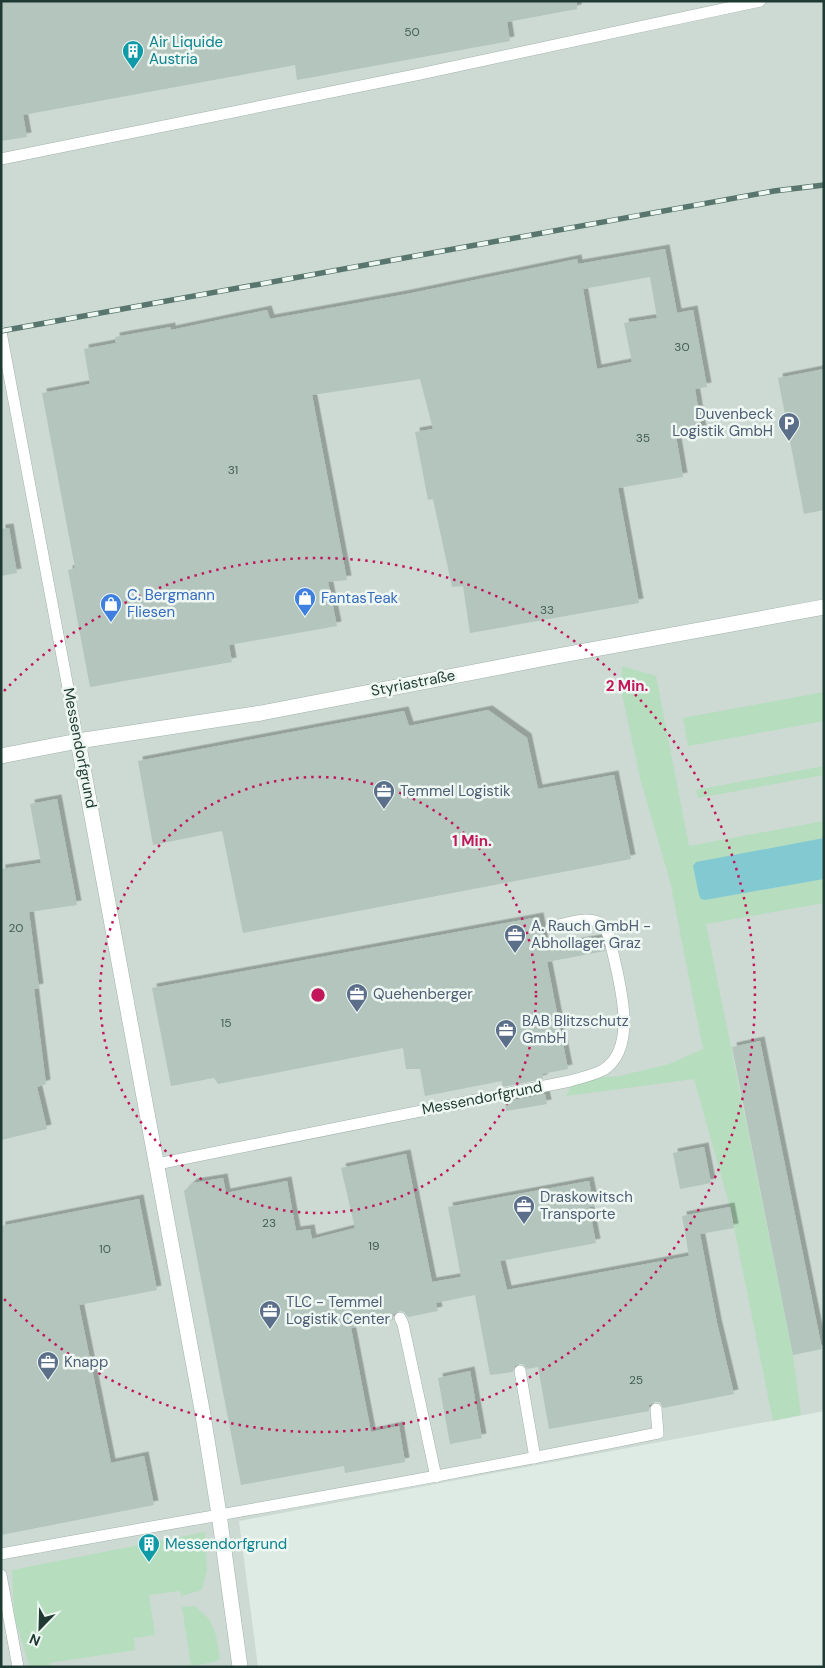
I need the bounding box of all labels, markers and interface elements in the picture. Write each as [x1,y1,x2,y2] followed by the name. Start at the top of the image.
[404,24,420,40] house number: 50
[149,32,223,69] place label: Air Liquide Austria
[121,39,145,70] building icon: Air Liquide Austria
[674,339,690,355] house number: 30
[672,404,773,441] place label: Duvenbeck Logistik GmbH
[777,411,801,442] parking icon: Duvenbeck Logistik GmbH
[636,430,650,446] house number: 35
[228,462,238,478] house number: 31
[127,585,215,622] place label: C. Bergmann Fliesen
[293,586,317,617] shop icon: FantasTeak
[321,588,399,608] place label: FantasTeak
[99,592,123,623] shop icon: C. Bergmann Fliesen
[540,602,554,618] house number: 33
[369,665,457,701] street label: Styriastraße
[606,676,649,696] text: 2 Min.
[59,686,101,810] street label: Messendorfgrund
[372,779,396,810] office icon: Temmel Logistik
[400,781,511,801] place label: Temmel Logistik
[452,831,492,851] text: 1 Min.
[531,916,651,953] place label: A. Rauch GmbH - Abhollager Graz
[8,920,24,936] house number: 20
[503,923,527,954] office icon: A. Rauch GmbH - Abhollager Graz
[345,982,369,1013] office icon: Quehenberger
[373,984,473,1004] place label: Quehenberger
[309,986,327,1004] centre of rings
[522,1011,629,1048] place label: BAB Blitzschutz GmbH
[220,1015,232,1031] house number: 15
[494,1018,518,1049] office icon: BAB Blitzschutz GmbH
[420,1077,544,1119] street label: Messendorfgrund
[540,1187,633,1224] place label: Draskowitsch Transporte
[512,1194,536,1225] office icon: Draskowitsch Transporte
[262,1215,276,1231] house number: 23
[368,1238,380,1254] house number: 19
[99,1241,111,1257] house number: 10
[286,1292,390,1329] place label: TLC - Temmel Logistik Center
[258,1299,282,1330] office icon: TLC - Temmel Logistik Center
[36,1350,60,1381] office icon: Knapp
[64,1352,108,1372] place label: Knapp
[629,1372,643,1388] house number: 25
[137,1532,161,1563] building icon: Messendorfgrund
[165,1534,287,1554] place label: Messendorfgrund
[15,1603,65,1653] north arrow
[27,1630,43,1650] text: N

